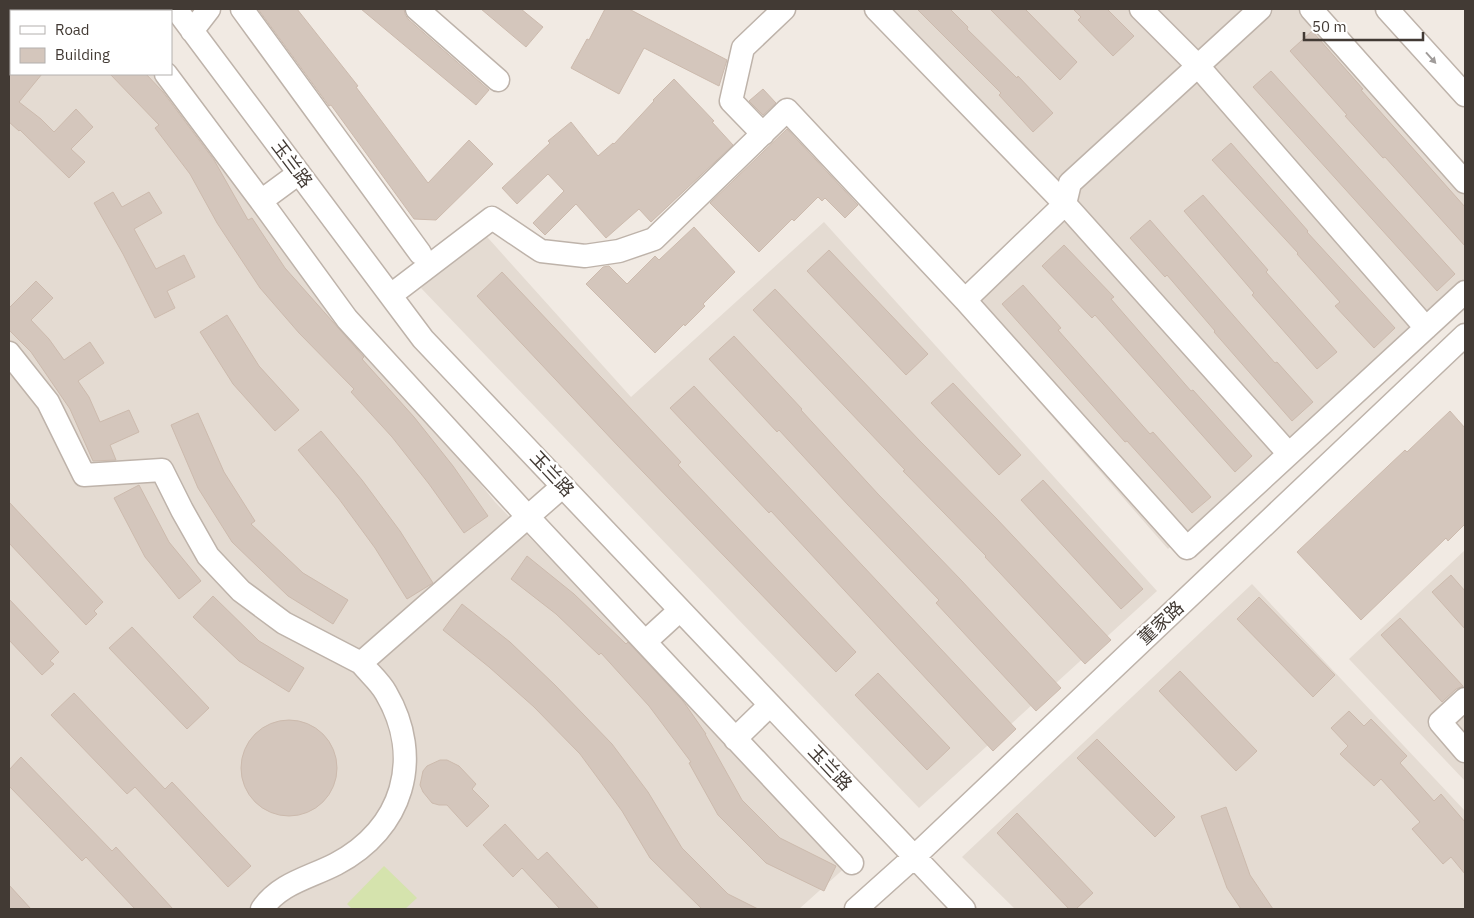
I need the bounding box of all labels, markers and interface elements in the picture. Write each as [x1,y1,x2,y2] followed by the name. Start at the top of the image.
[10,10,172,75] legend
[1304,10,1423,42] scale bar
[1312,17,1347,36] text: 50 m
[55,20,90,39] text: Road
[55,45,110,64] text: Building
[1425,51,1437,63] one-way arrow
[267,135,318,192] street label: 玉兰路
[526,446,579,501] street label: 玉兰路
[1133,596,1188,649] street label: 董家路
[804,740,857,795] street label: 玉兰路

